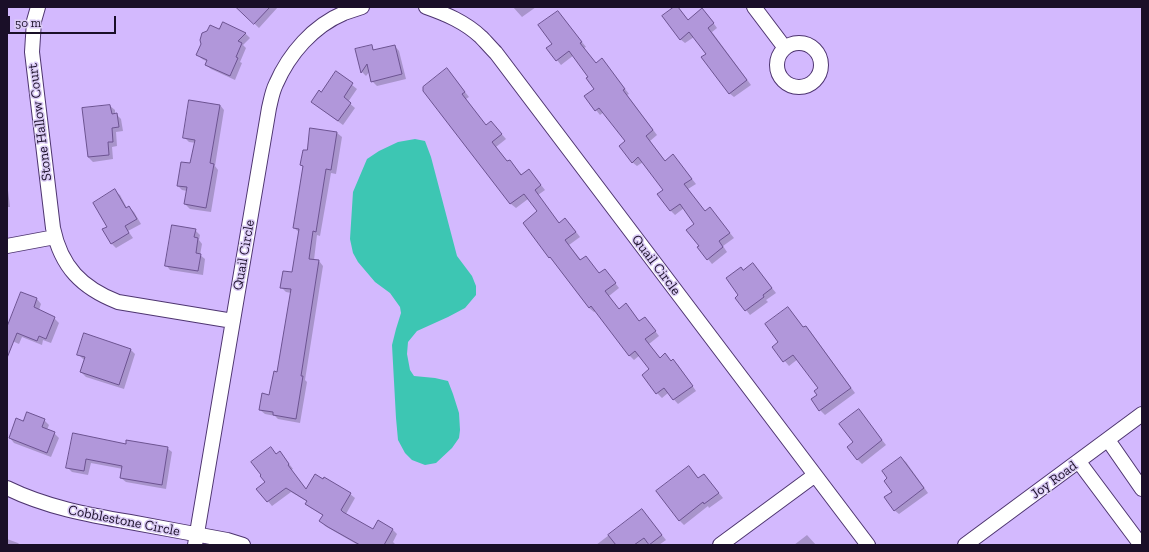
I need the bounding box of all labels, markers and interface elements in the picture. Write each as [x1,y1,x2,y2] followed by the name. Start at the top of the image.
[10,8,118,34] scale bar
[15,16,41,30] text: 50 m
[24,62,56,182] street label: Stone Hallow Court
[230,218,258,292] street label: Quail Circle
[628,231,684,299] street label: Quail Circle
[1027,457,1081,503] street label: Joy Road
[67,502,181,540] street label: Cobblestone Circle

